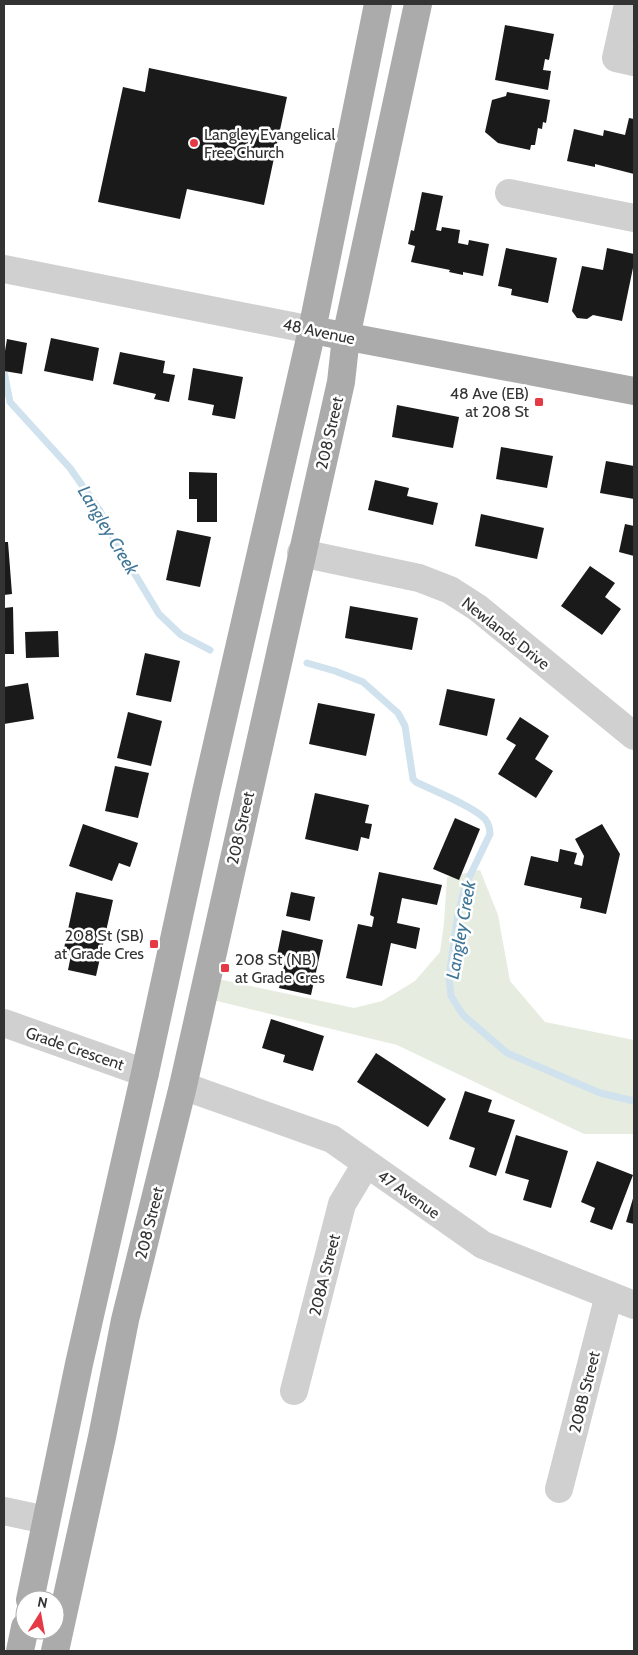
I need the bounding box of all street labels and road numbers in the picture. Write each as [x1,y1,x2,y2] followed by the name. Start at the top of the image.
[281,315,357,348] street label: 48 Avenue
[312,394,347,471] street label: 208 Street
[458,593,553,674] street label: Newlands Drive
[223,789,258,866] street label: 208 Street
[23,1023,127,1074] street label: Grade Crescent
[374,1166,444,1223] street label: 47 Avenue
[131,1184,168,1261] street label: 208 Street
[305,1232,344,1318] street label: 208A Street
[565,1349,604,1435] street label: 208B Street

